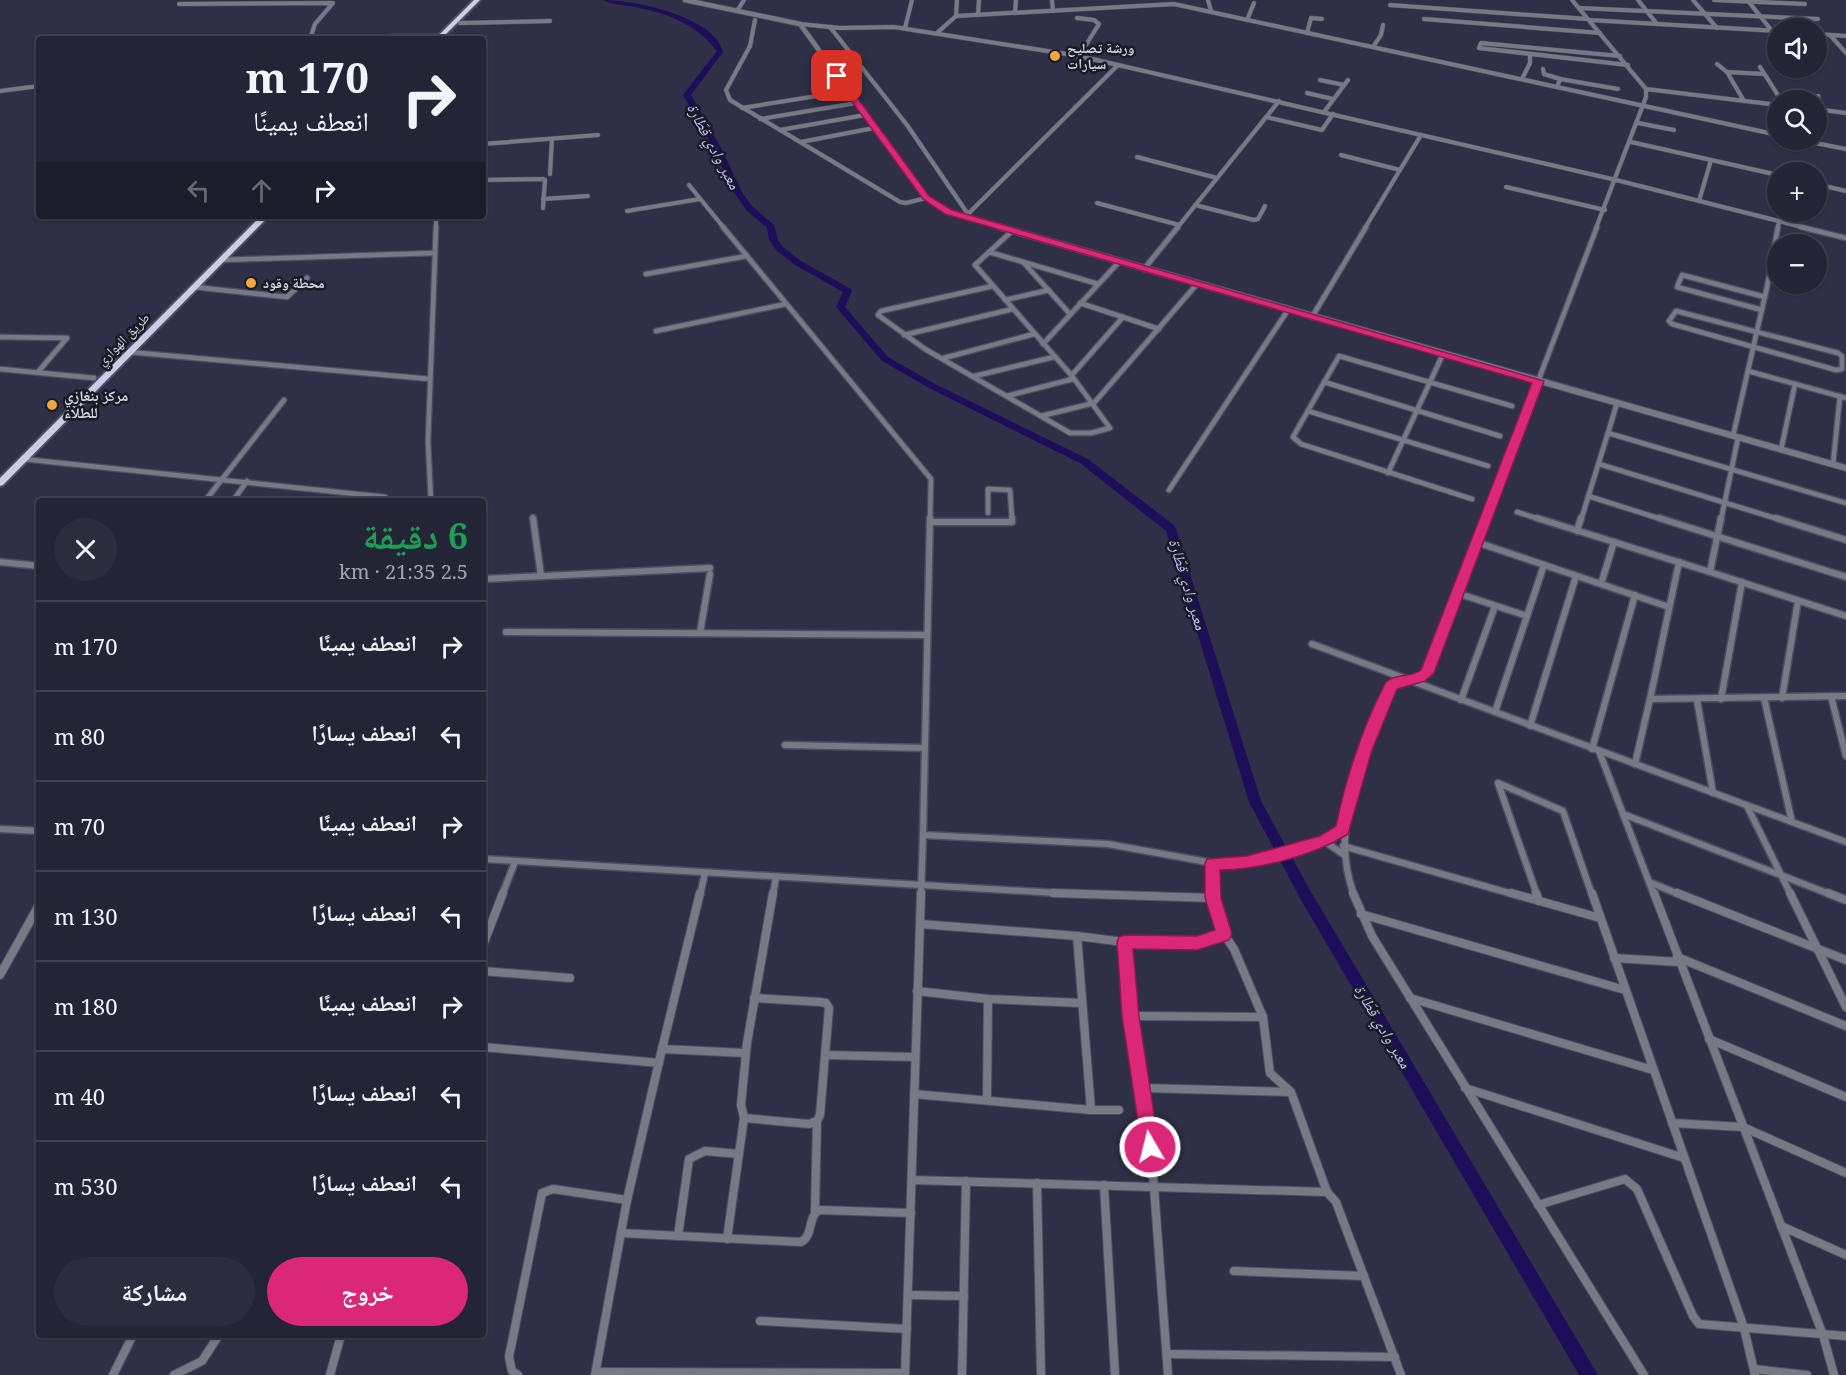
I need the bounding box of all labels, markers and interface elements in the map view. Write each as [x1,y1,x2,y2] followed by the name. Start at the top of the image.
[1767,18,1827,294] map controls
[1767,18,1827,78] button: sound
[1067,38,1134,73] place label: ورشة تصليح سيارات
[245,48,369,105] text: 170 m
[1048,49,1062,63] marker: ورشة تصليح سيارات
[811,50,862,101] pin
[820,59,853,92] icon: arrive
[390,60,468,138] icon: right
[1767,90,1827,150] button: search
[680,99,746,195] water label: معبر وادي قطّارة
[253,102,369,139] text: انعطف يمينًا
[1767,162,1827,222] button: +
[182,174,215,207] icon: left
[245,174,278,207] icon: ahead
[308,174,341,207] icon: right
[1767,234,1827,294] button: −
[263,273,325,292] place label: محطة وقود
[244,276,258,290] marker: محطة وقود
[92,308,155,371] street label: طريق الهواري
[64,385,128,422] place label: مركز بنغازي للطلاء
[45,398,59,412] marker: مركز بنغازي للطلاء
[363,511,468,560] text: 6 دقيقة
[54,518,117,581] button: close
[1162,535,1213,634] water label: معبر وادي قطّارة
[339,558,468,585] text: 2.5 km · 21:35
[318,627,417,657] text: انعطف يمينًا
[435,630,468,663] icon: right
[54,631,117,661] text: 170 m
[312,717,417,747] text: انعطف يسارًا
[435,720,468,753] icon: left
[54,721,105,751] text: 80 m
[318,807,417,837] text: انعطف يمينًا
[435,810,468,843] icon: right
[54,811,105,841] text: 70 m
[312,897,417,927] text: انعطف يسارًا
[435,900,468,933] icon: left
[54,901,117,931] text: 130 m
[1347,980,1417,1074] water label: معبر وادي قطّارة
[318,987,417,1017] text: انعطف يمينًا
[435,990,468,1023] icon: right
[54,991,117,1021] text: 180 m
[312,1077,417,1107] text: انعطف يسارًا
[435,1080,468,1113] icon: left
[54,1081,105,1111] text: 40 m
[1118,1115,1182,1179] position arrow
[312,1167,417,1197] text: انعطف يسارًا
[435,1170,468,1203] icon: left
[54,1171,117,1201] text: 530 m
[54,1257,255,1326] button: مشاركة
[267,1257,468,1326] button: خروج

